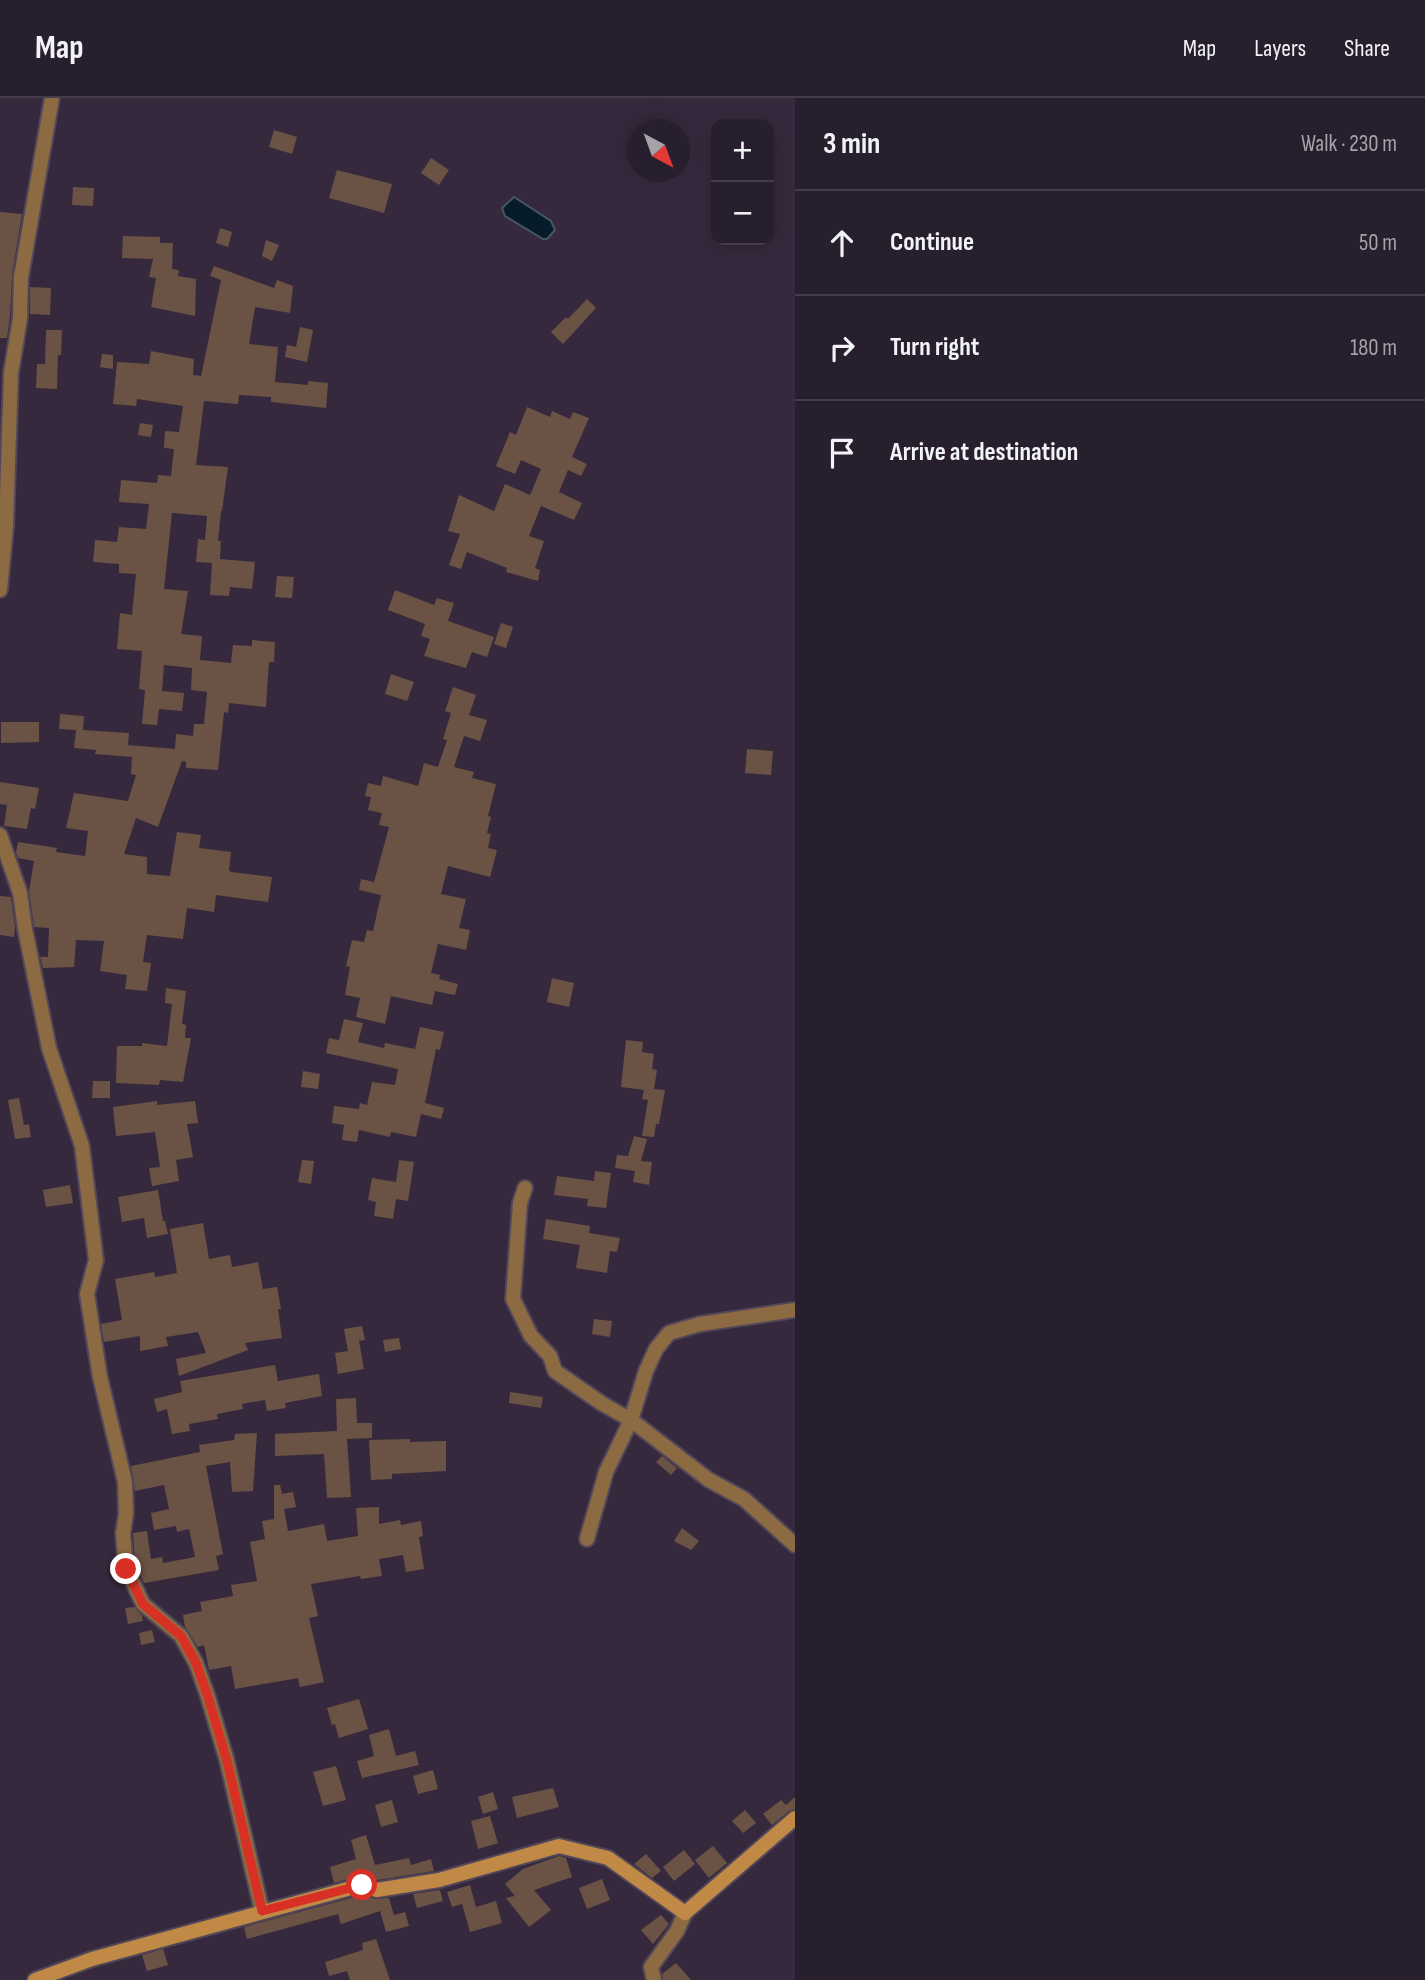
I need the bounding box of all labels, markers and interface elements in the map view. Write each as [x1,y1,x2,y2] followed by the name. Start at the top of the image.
[35,28,84,68] text: Map
[1183,34,1216,63] text: Map
[1254,34,1306,63] text: Layers
[1344,34,1390,63] text: Share
[627,119,690,182] north arrow
[711,119,774,245] map controls
[711,119,774,182] button: +
[823,126,880,162] text: 3 min
[1301,130,1397,158] text: Walk · 230 m
[711,182,774,245] button: −
[823,224,861,262] icon: ahead
[890,227,974,258] text: Continue
[1359,229,1397,257] text: 50 m
[823,329,861,367] icon: right
[890,332,979,363] text: Turn right
[1350,334,1397,362] text: 180 m
[823,434,861,472] icon: arrive
[890,437,1078,468] text: Arrive at destination
[110,1553,141,1584] route end
[346,1869,377,1900] route start

